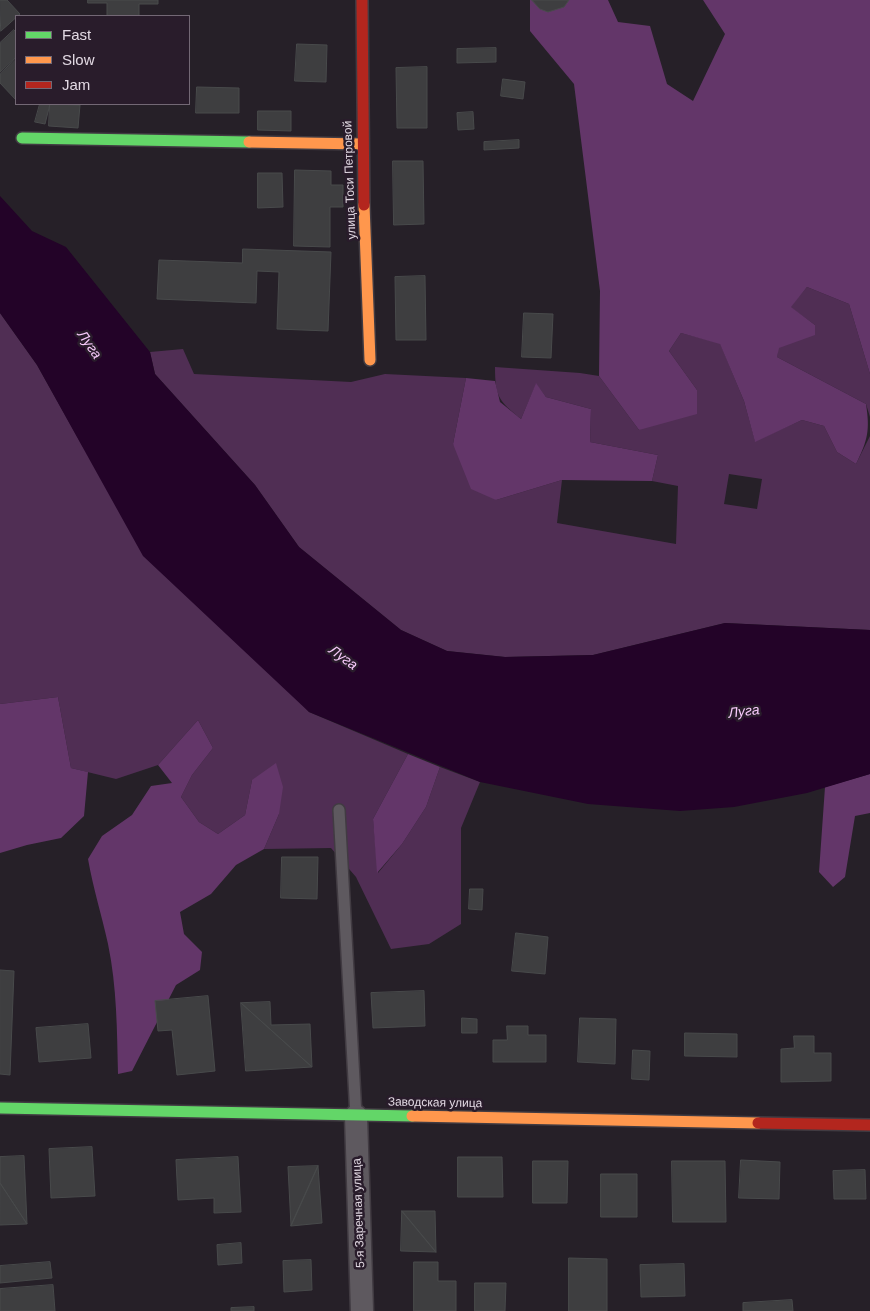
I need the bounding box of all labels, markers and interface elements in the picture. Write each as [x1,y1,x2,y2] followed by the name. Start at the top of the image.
[15,15,190,105] legend
[62,26,91,43] text: Fast
[62,51,95,68] text: Slow
[62,76,90,93] text: Jam
[341,120,359,240] street label: улица Тоси Петровой
[73,327,105,363] water label: Луга
[325,642,361,674] water label: Луга
[728,702,760,722] water label: Луга
[388,1095,482,1111] street label: Заводская улица
[350,1158,368,1268] street label: 5-я Заречная улица

